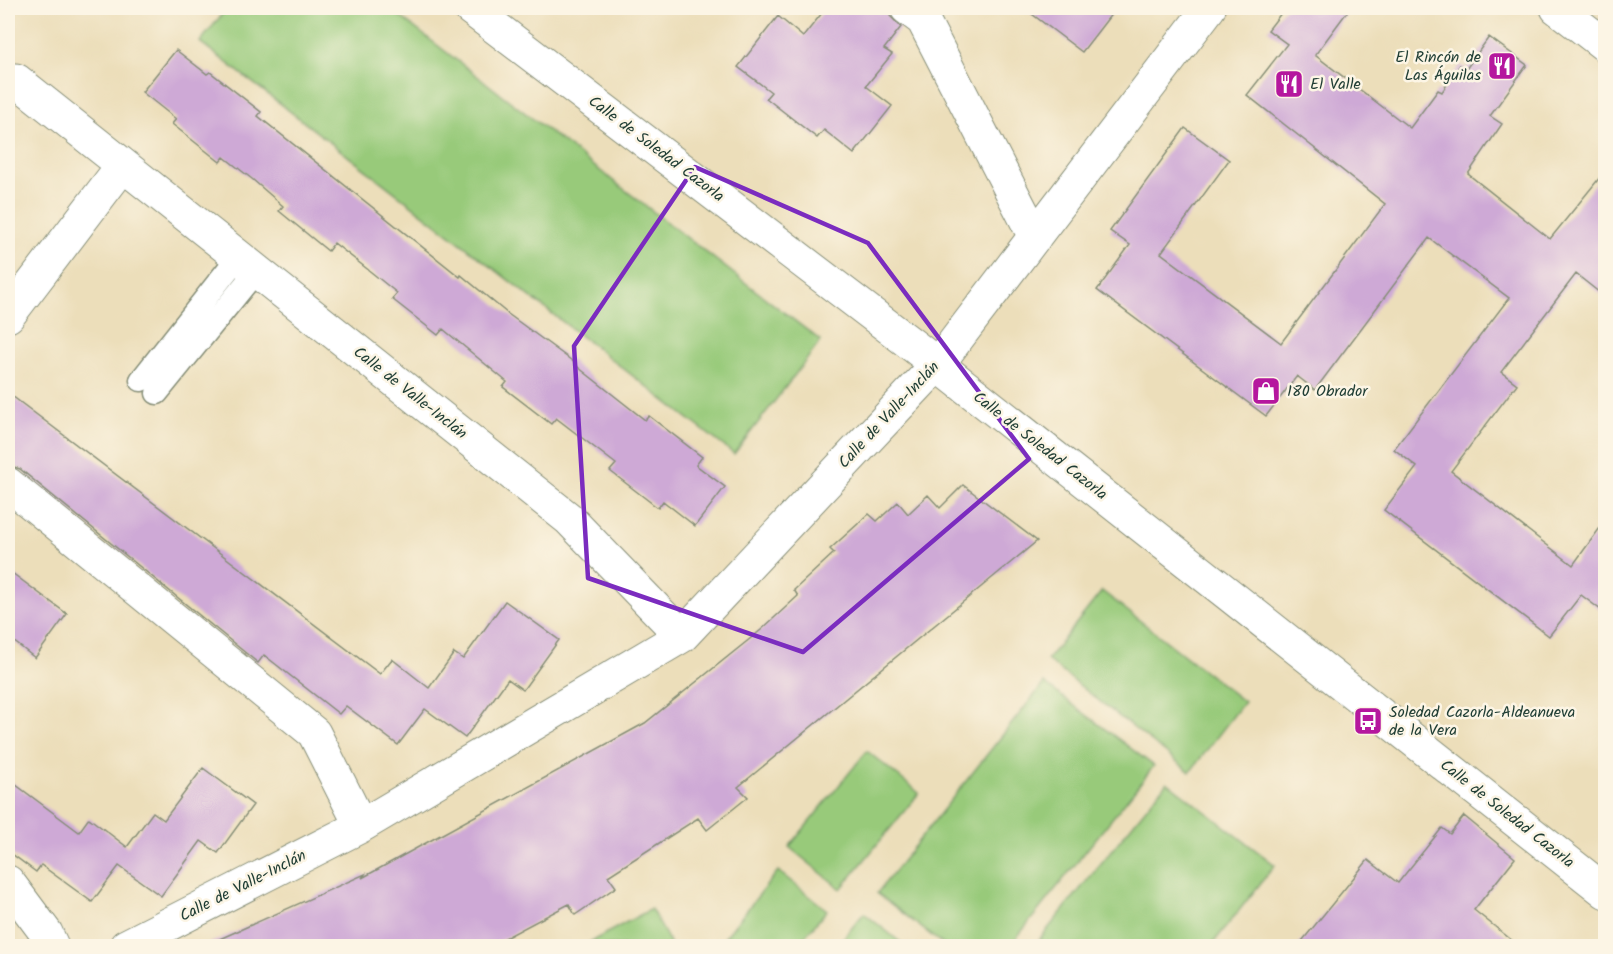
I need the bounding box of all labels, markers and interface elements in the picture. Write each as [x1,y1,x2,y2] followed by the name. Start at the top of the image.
[1395,45,1481,88] place label: El Rincón de Las Águilas
[1486,50,1518,82] restaurant icon: El Rincón de Las Águilas
[1273,68,1305,100] restaurant icon: El Valle
[1310,72,1361,97] place label: El Valle
[583,89,729,209] street label: Calle de Soledad Cazorla
[347,340,473,446] street label: Calle de Valle-Inclán
[832,356,946,474] street label: Calle de Valle-Inclán
[1250,375,1282,407] shop icon: 180 Obrador
[1287,379,1369,404] place label: 180 Obrador
[967,385,1113,507] street label: Calle de Soledad Cazorla
[1389,700,1575,743] place label: Soledad Cazorla-Aldeanueva de la Vera
[1352,705,1384,737] bus stop icon: Soledad Cazorla-Aldeanueva de la Vera
[1434,753,1580,875] street label: Calle de Soledad Cazorla
[175,843,311,929] street label: Calle de Valle-Inclán

